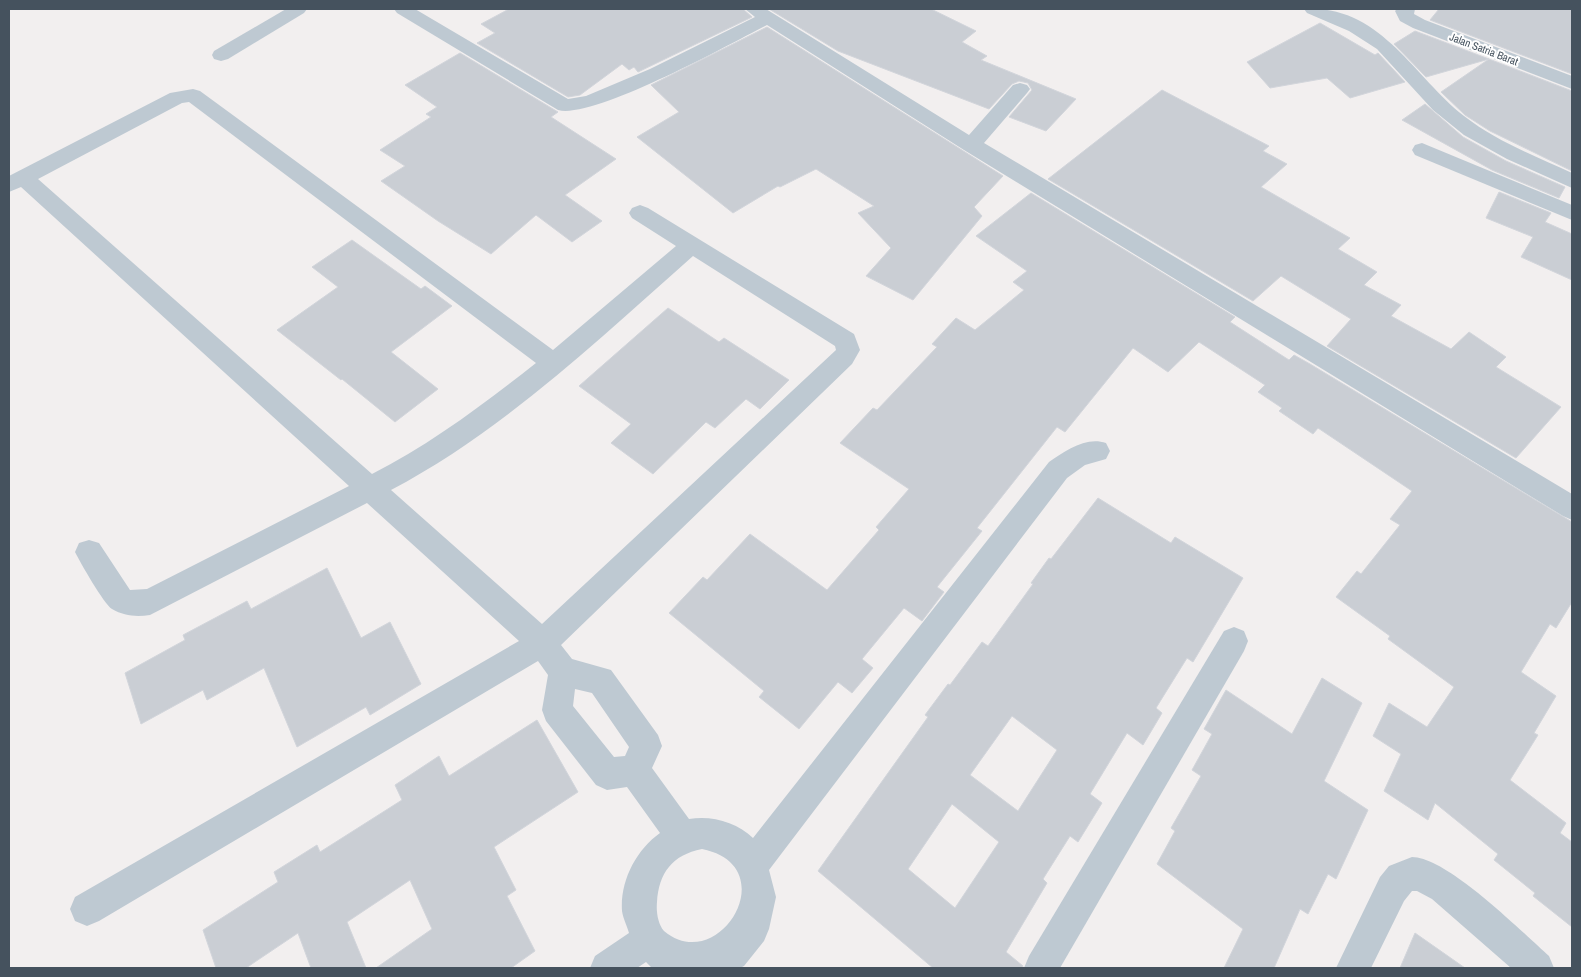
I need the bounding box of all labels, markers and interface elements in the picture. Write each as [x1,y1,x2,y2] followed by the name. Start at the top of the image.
[1448,30,1521,69] street label: Jalan Satria Barat

